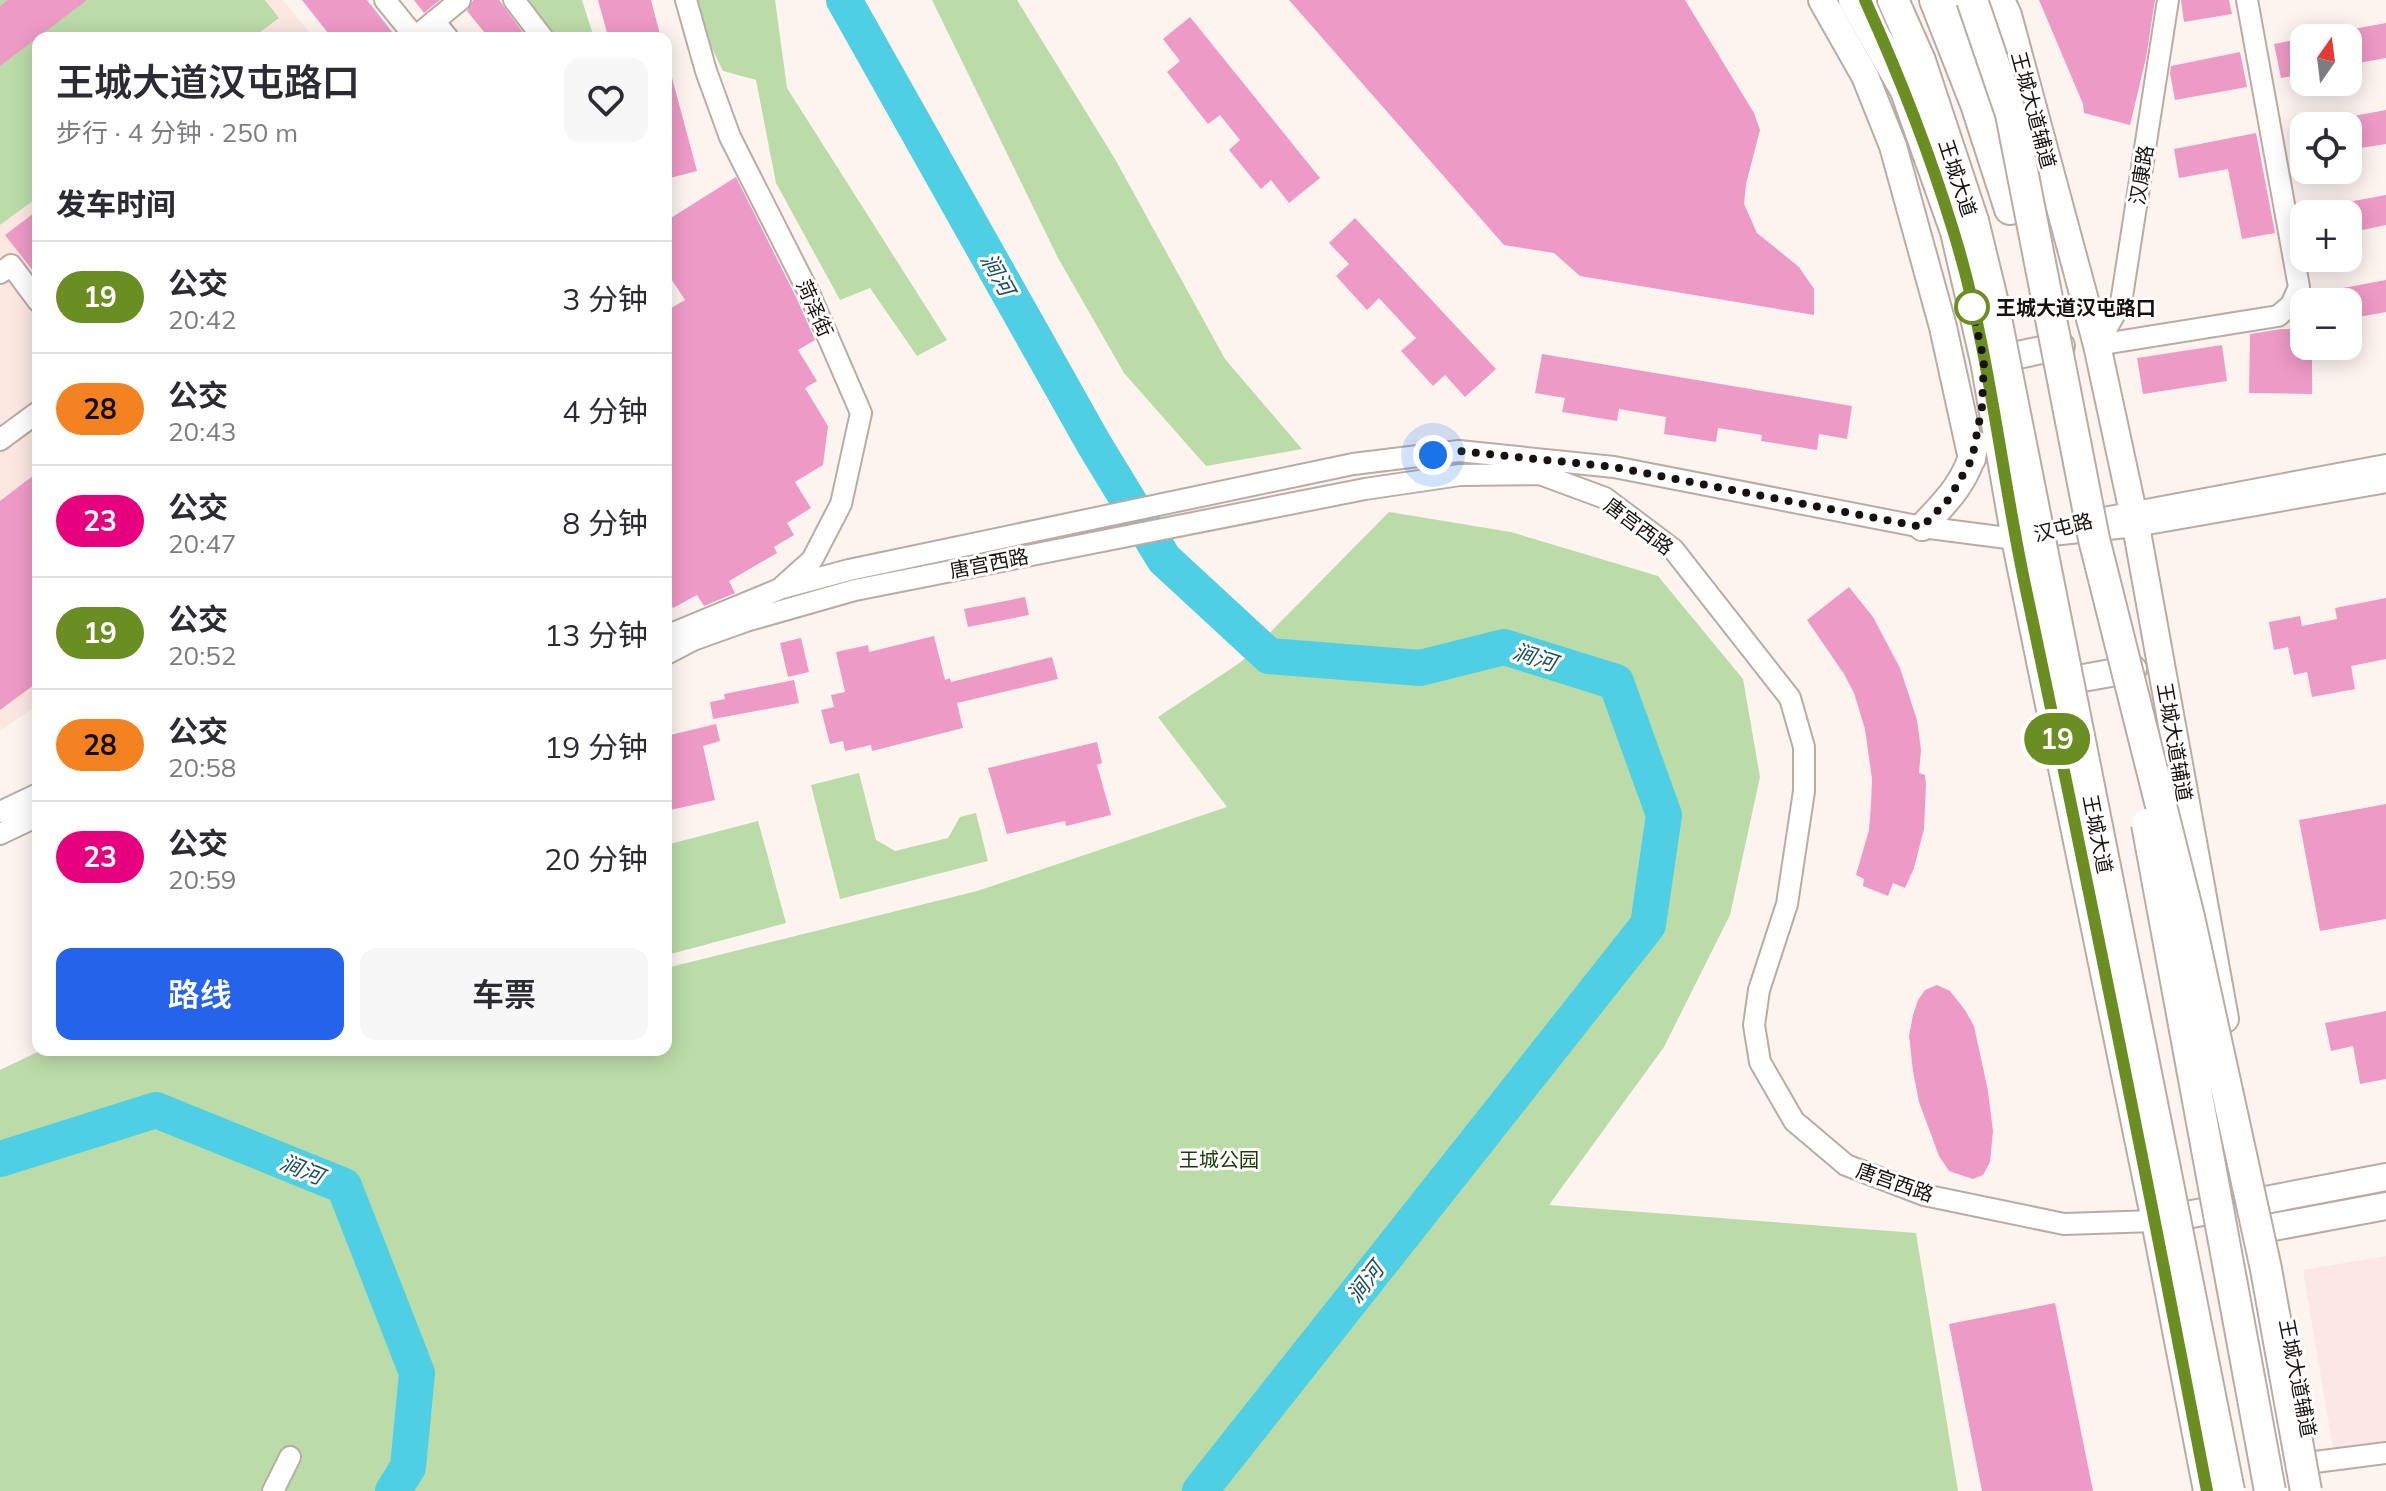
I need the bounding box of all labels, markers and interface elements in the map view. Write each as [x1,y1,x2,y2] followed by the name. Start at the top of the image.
[2290,24,2362,96] north arrow
[2290,24,2362,360] map controls
[2006,49,2062,171] street label: 王城大道辅道
[56,58,360,106] text: 王城大道汉屯路口
[564,58,648,142] button: heart
[2290,112,2362,184] button: locate
[56,116,298,149] text: 步行 · 4 分钟 · 250 m
[1934,136,1982,220] street label: 王城大道
[2124,143,2158,207] street label: 汉康路
[56,185,176,223] text: 发车时间
[2290,200,2362,272] button: +
[975,248,1023,304] water label: 涧河
[168,264,228,302] text: 公交
[791,276,839,340] street label: 菏泽街
[83,279,117,314] text: 19
[562,280,648,318] text: 3 分钟
[2290,288,2362,360] button: −
[1955,290,1989,324] marker: 王城大道汉屯路口
[1996,295,2156,320] place label: 王城大道汉屯路口
[168,303,236,336] text: 20:42
[168,376,228,414] text: 公交
[83,391,117,426] text: 28
[562,392,648,430] text: 4 分钟
[168,415,236,448] text: 20:43
[1413,435,1453,475] your location
[168,488,228,526] text: 公交
[1600,492,1678,560] street label: 唐宫西路
[83,503,117,538] text: 23
[562,504,648,542] text: 8 分钟
[2031,508,2095,546] street label: 汉屯路
[168,527,236,560] text: 20:47
[947,543,1031,583] street label: 唐宫西路
[168,600,228,638] text: 公交
[83,615,117,650] text: 19
[544,616,648,654] text: 13 分钟
[1510,637,1564,678] water label: 涧河
[168,639,236,672] text: 20:52
[2152,681,2198,803] street label: 王城大道辅道
[168,712,228,750] text: 公交
[2021,713,2093,765] line badge: 19
[2040,721,2074,756] text: 19
[83,727,117,762] text: 28
[544,728,648,766] text: 19 分钟
[168,751,236,784] text: 20:58
[2078,792,2118,876] street label: 王城大道
[168,824,228,862] text: 公交
[83,839,117,874] text: 23
[544,840,648,878] text: 20 分钟
[168,863,236,896] text: 20:59
[56,948,344,1040] button: 路线
[360,948,648,1040] button: 车票
[1179,1147,1259,1172] park label: 王城公园
[276,1148,331,1192] water label: 涧河
[1853,1157,1937,1207] street label: 唐宫西路
[1340,1253,1392,1308] water label: 涧河
[2274,1317,2322,1439] street label: 王城大道辅道

